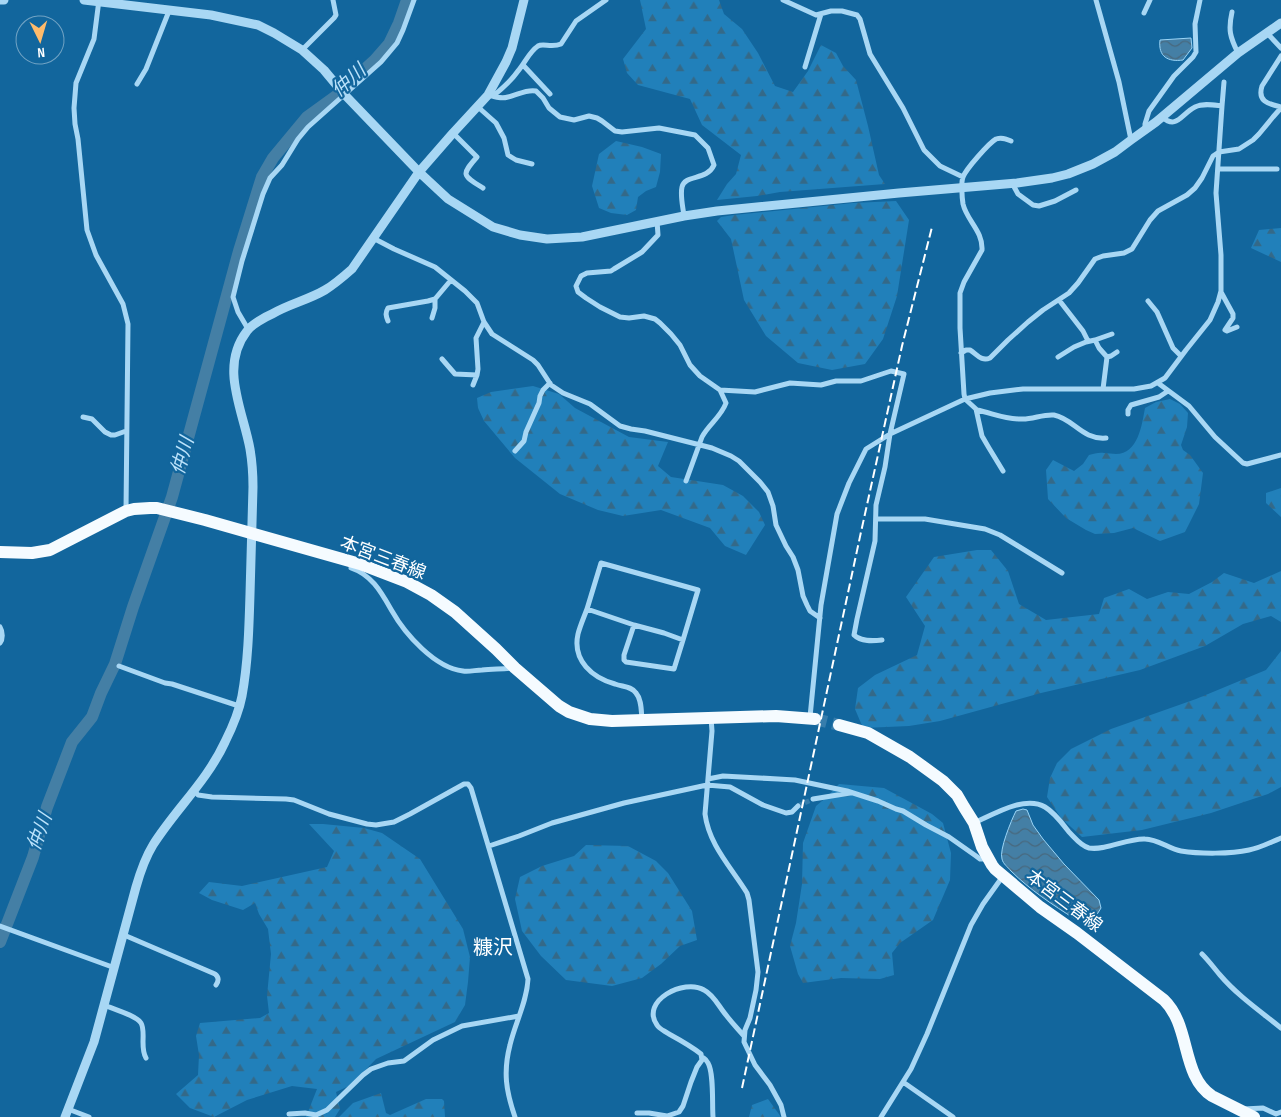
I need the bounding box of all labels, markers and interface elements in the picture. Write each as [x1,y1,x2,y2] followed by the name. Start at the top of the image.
[15,15,65,65] north arrow
[37,44,46,61] text: N
[327,58,372,102] water label: 仲川
[167,433,200,477] water label: 仲川
[337,532,429,584] street label: 本宮三春線
[23,808,58,854] water label: 仲川
[1022,866,1106,936] street label: 本宮三春線
[473,936,513,960] district label: 糠沢

